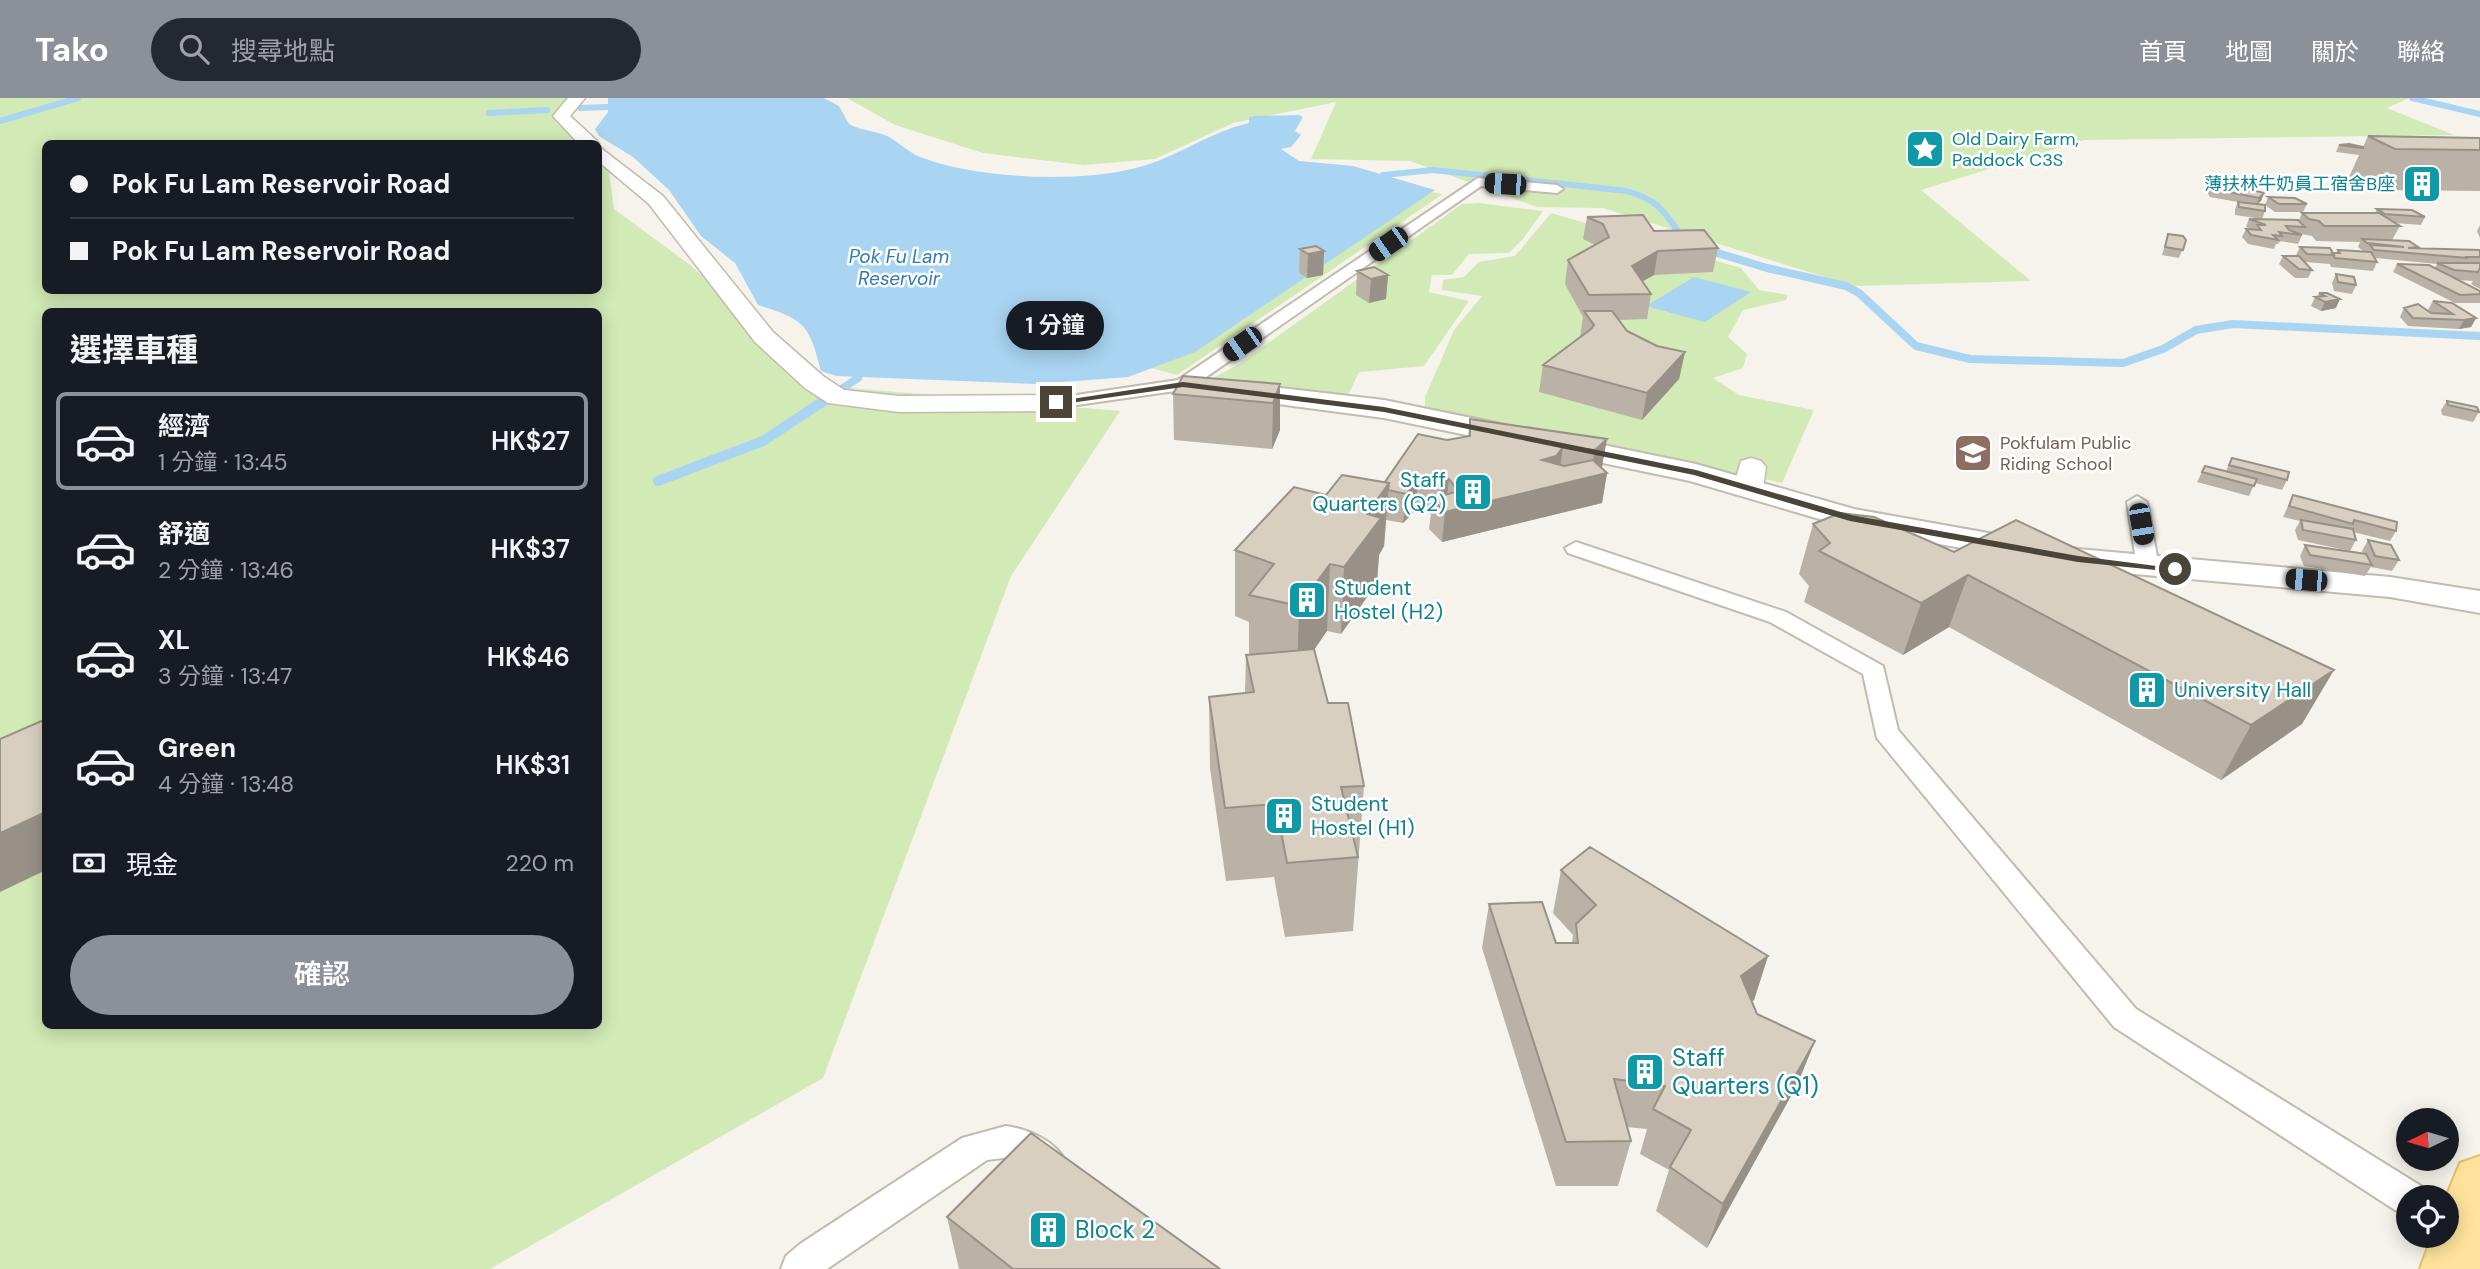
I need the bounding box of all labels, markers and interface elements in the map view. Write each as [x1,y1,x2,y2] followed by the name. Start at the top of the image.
[151,18,641,81] search box
[35,28,109,71] text: Tako
[175,30,213,68] icon: search
[231,34,335,68] text: 搜尋地點
[2139,36,2187,67] text: 首頁
[2225,36,2273,67] text: 地圖
[2311,36,2359,67] text: 關於
[2397,36,2445,67] text: 聯絡
[1952,127,2079,172] place label: Old Dairy Farm, Paddock C3S
[1904,128,1946,170] place icon: Old Dairy Farm, Paddock C3S
[2401,163,2443,205] building icon: 薄扶林牛奶員工宿舍B座
[112,167,450,201] text: Pok Fu Lam Reservoir Road
[1484,172,1527,196] car
[2204,172,2395,196] place label: 薄扶林牛奶員工宿舍B座
[1365,223,1412,265] car
[112,234,450,268] text: Pok Fu Lam Reservoir Road
[849,244,950,291] water label: Pok Fu Lam Reservoir
[1007,300,1105,350] callout: 1 分鐘
[1025,310,1085,340] text: 1 分鐘
[1219,323,1266,365] car
[70,329,198,371] text: 選擇車種
[1040,386,1072,418] route end
[158,409,210,443] text: 經濟
[74,410,137,473] icon: car
[491,424,570,458] text: HK$27
[2000,431,2131,476] place label: Pokfulam Public Riding School
[1952,432,1994,474] school or university icon: Pokfulam Public Riding School
[158,447,288,477] text: 1 分鐘 · 13:45
[1312,466,1446,518] place label: Staff Quarters (Q2)
[1452,471,1494,513] building icon: Staff Quarters (Q2)
[2128,501,2155,547] car
[158,517,210,551] text: 舒適
[74,518,137,581] icon: car
[490,532,570,566] text: HK$37
[2159,553,2191,585] route start
[158,555,294,585] text: 2 分鐘 · 13:46
[2285,568,2328,592] car
[1334,574,1443,626] place label: Student Hostel (H2)
[1286,579,1328,621] building icon: Student Hostel (H2)
[158,623,190,657] text: XL
[74,626,137,689] icon: car
[487,640,570,674] text: HK$46
[158,661,292,691] text: 3 分鐘 · 13:47
[2126,669,2168,711] building icon: University Hall
[2174,676,2311,704] place label: University Hall
[158,731,236,765] text: Green
[74,734,137,797] icon: car
[495,748,570,782] text: HK$31
[158,769,294,799] text: 4 分鐘 · 13:48
[1311,790,1415,842] place label: Student Hostel (H1)
[1263,795,1305,837] building icon: Student Hostel (H1)
[70,844,108,882] icon: cash
[126,848,178,882] text: 現金
[505,848,574,878] text: 220 m
[70,935,574,1015] button: 確認
[1672,1042,1819,1101] place label: Staff Quarters (Q1)
[1624,1051,1666,1093] building icon: Staff Quarters (Q1)
[2396,1108,2459,1171] north arrow
[2396,1108,2459,1248] map controls
[2396,1185,2459,1248] button: locate
[1027,1209,1069,1251] building icon: Block 2
[1075,1214,1155,1245] place label: Block 2

